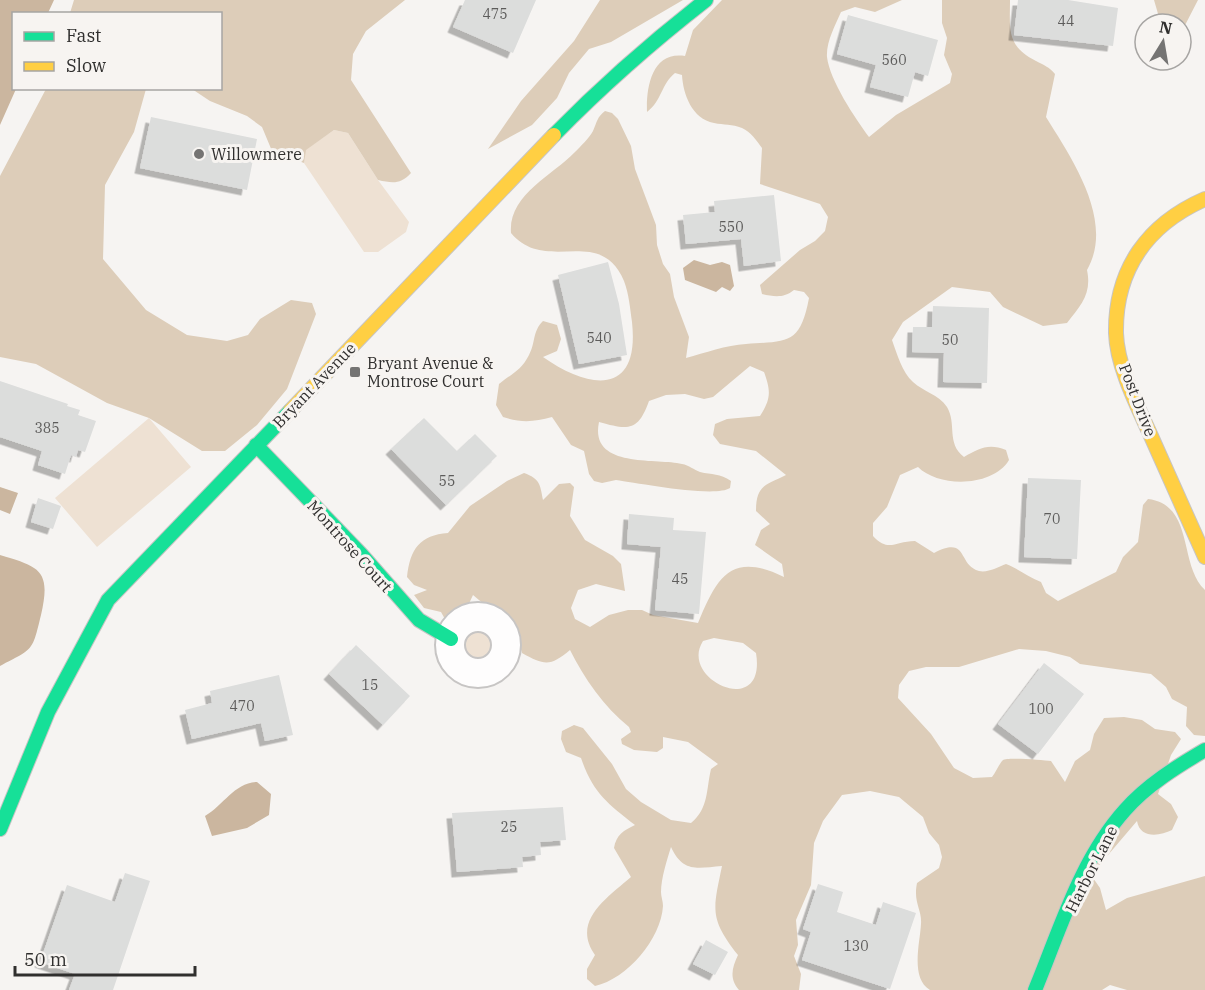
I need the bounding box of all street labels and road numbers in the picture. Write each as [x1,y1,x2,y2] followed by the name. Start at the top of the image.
[268,338,360,432] street label: Bryant Avenue
[1115,361,1161,439] street label: Post Drive
[303,496,397,596] street label: Montrose Court
[1061,822,1121,916] street label: Harbor Lane

